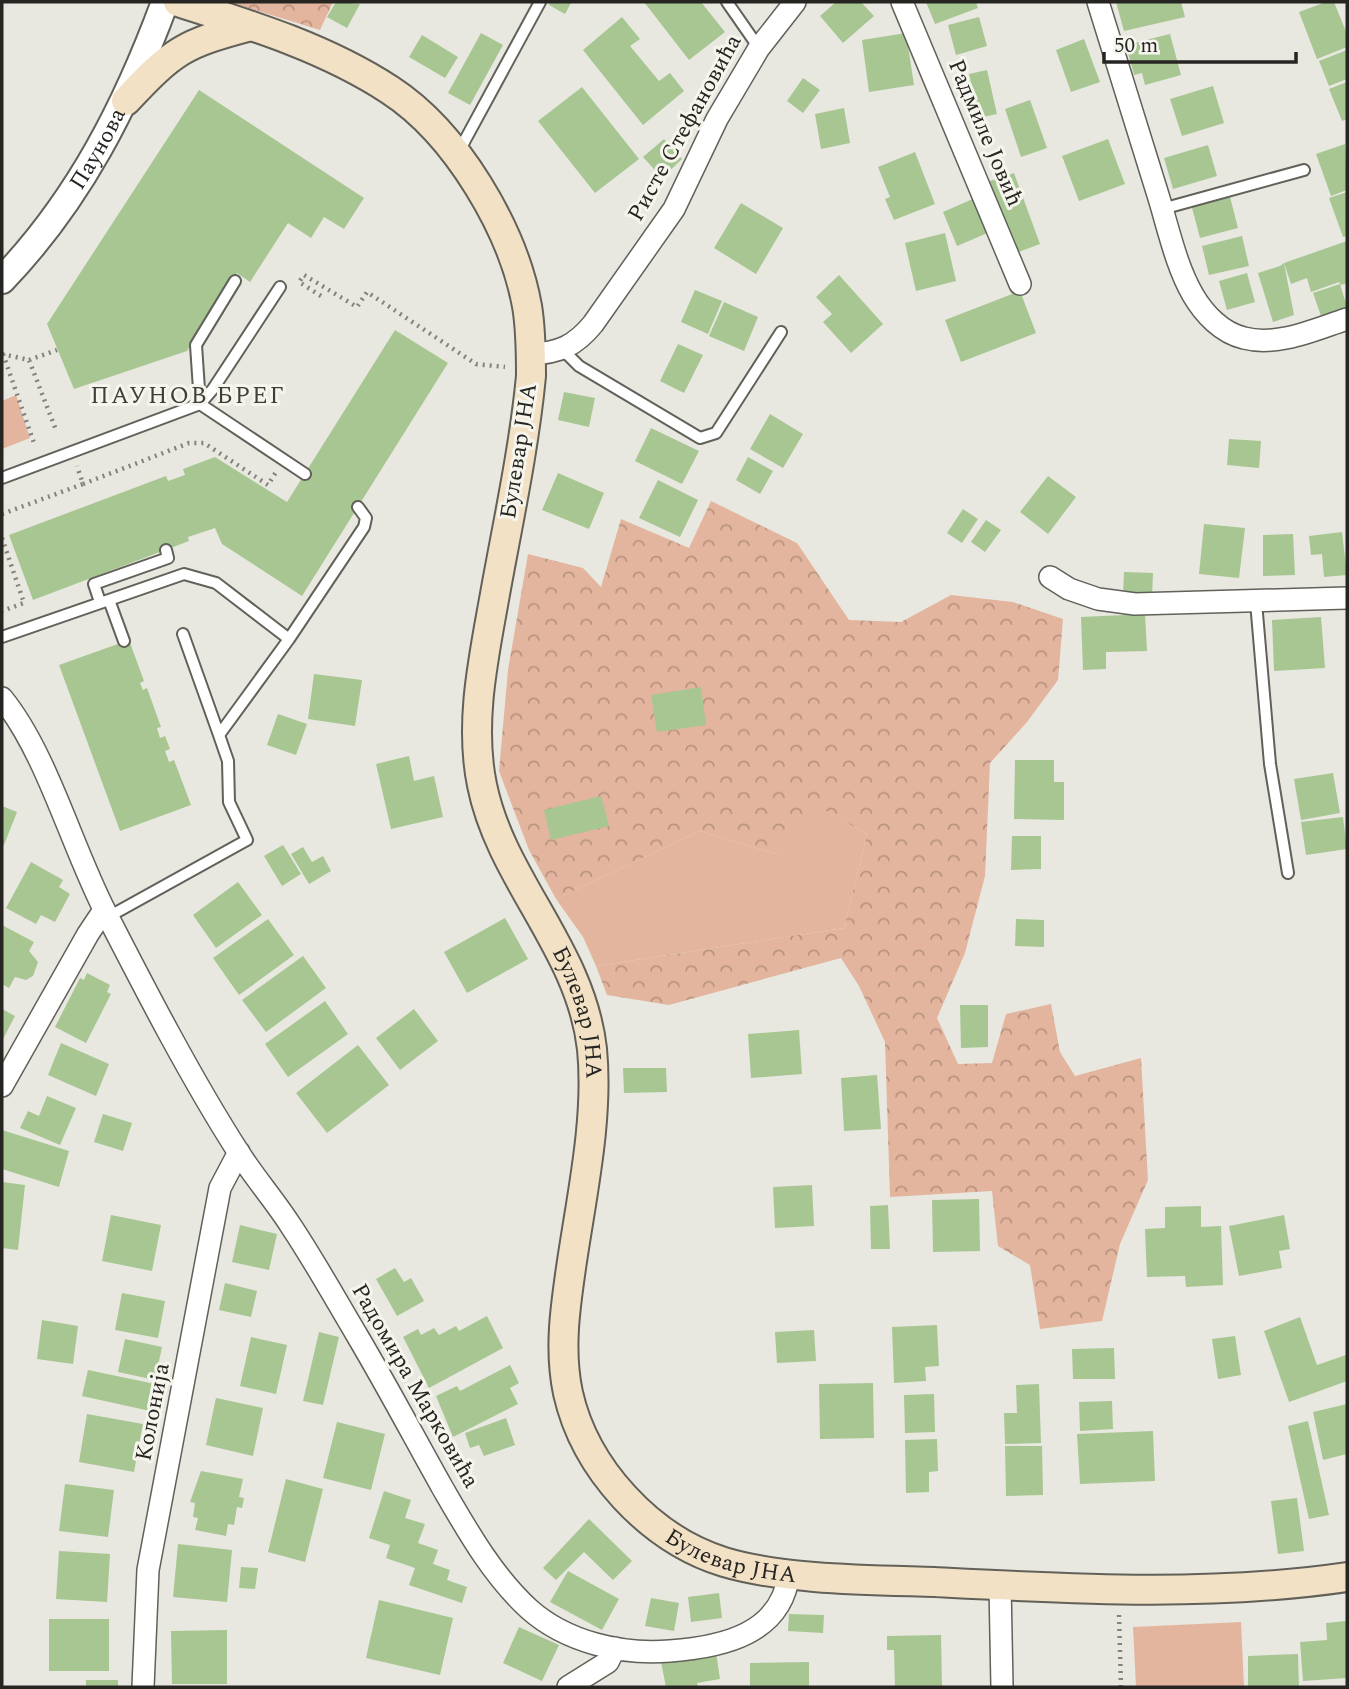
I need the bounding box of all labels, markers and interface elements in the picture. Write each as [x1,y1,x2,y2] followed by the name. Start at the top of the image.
[1104,21,1296,65] scale bar
[619,28,751,228] street label: Ристе Стефановића
[1114,30,1158,62] text: 50 m
[938,54,1032,212] street label: Радмиле Јовић
[60,102,135,197] street label: Паунова
[90,378,286,414] district label: ПАУНОВ БРЕГ
[491,381,547,521] street label: Булевар ЈНА
[543,940,611,1079] street label: Булевар ЈНА
[342,1277,488,1495] street label: Радомира Марковића
[126,1360,180,1464] street label: Колонија
[658,1520,798,1593] street label: Булевар ЈНА

